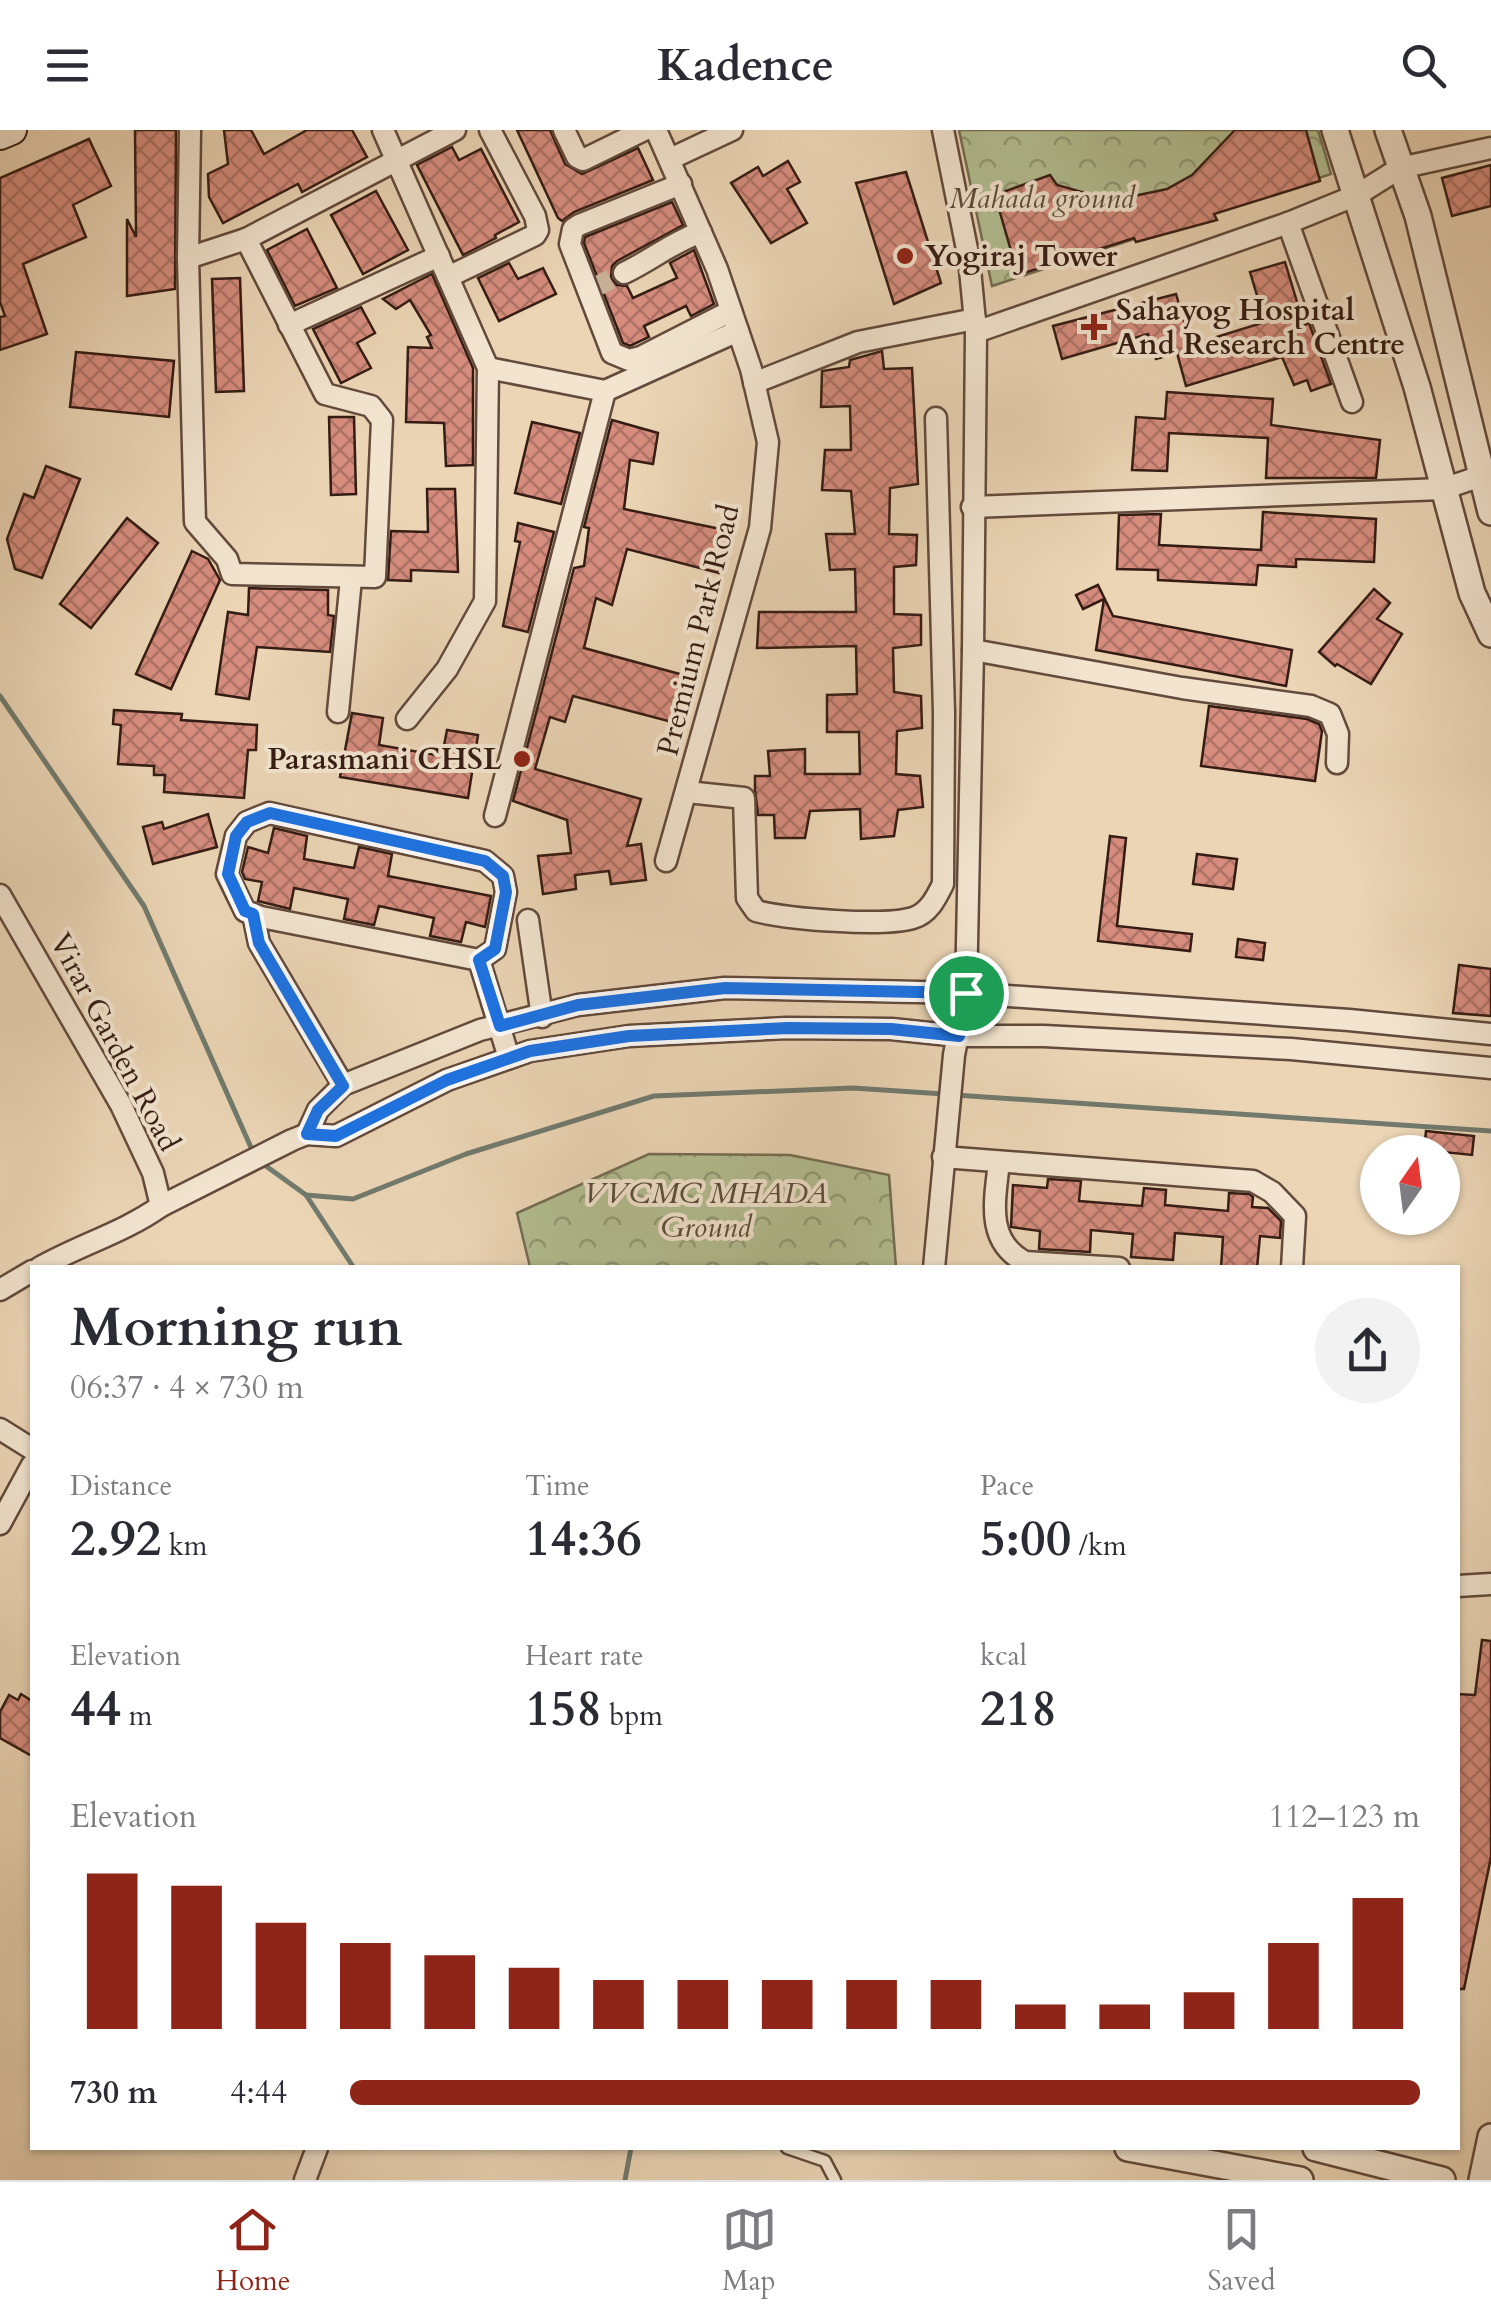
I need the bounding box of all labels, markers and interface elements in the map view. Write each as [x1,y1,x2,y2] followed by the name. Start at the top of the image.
[657,35,834,96] text: Kadence
[40,38,95,93] icon: menu
[1396,38,1451,93] icon: search
[949,178,1136,219] park label: Mahada ground
[925,236,1119,277] place label: Yogiraj Tower
[894,245,916,267] marker: Yogiraj Tower
[1116,290,1405,365] place label: Sahayog Hospital And Research Centre
[1081,314,1107,340] marker: Sahayog Hospital And Research Centre
[647,500,750,760] street label: Premium Park Road
[267,739,502,780] place label: Parasmani CHSL
[511,748,533,770] marker: Parasmani CHSL
[40,926,189,1159] street label: Virar Garden Road
[924,951,1009,1036] pin
[939,966,994,1021] icon: arrive
[1360,1135,1460,1235] north arrow
[1360,1135,1460,1235] map controls
[584,1173,828,1248] park label: VVCMC MHADA Ground
[70,1291,403,1365] text: Morning run
[1315,1298,1420,1403] button: share
[70,1366,304,1410] text: 06:37 · 4 × 730 m
[70,1467,172,1505] text: Distance
[525,1467,590,1505] text: Time
[980,1467,1034,1505] text: Pace
[70,1505,161,1573] text: 2.92
[525,1505,642,1573] text: 14:36
[980,1505,1071,1573] text: 5:00
[161,1527,208,1565] text: km
[1071,1527,1127,1565] text: /km
[70,1637,181,1675] text: Elevation
[525,1637,644,1675] text: Heart rate
[980,1637,1027,1675] text: kcal
[70,1675,121,1743] text: 44
[525,1675,602,1743] text: 158
[980,1675,1057,1743] text: 218
[121,1697,152,1735] text: m
[602,1697,663,1735] text: bpm
[70,1795,197,1839] text: Elevation
[1268,1795,1420,1839] text: 112–123 m
[70,2071,157,2115] text: 730 m
[230,2071,287,2115] text: 4:44
[216,2202,290,2300] tab: Home
[722,2202,777,2300] tab: Map
[1208,2202,1275,2300] tab: Saved

